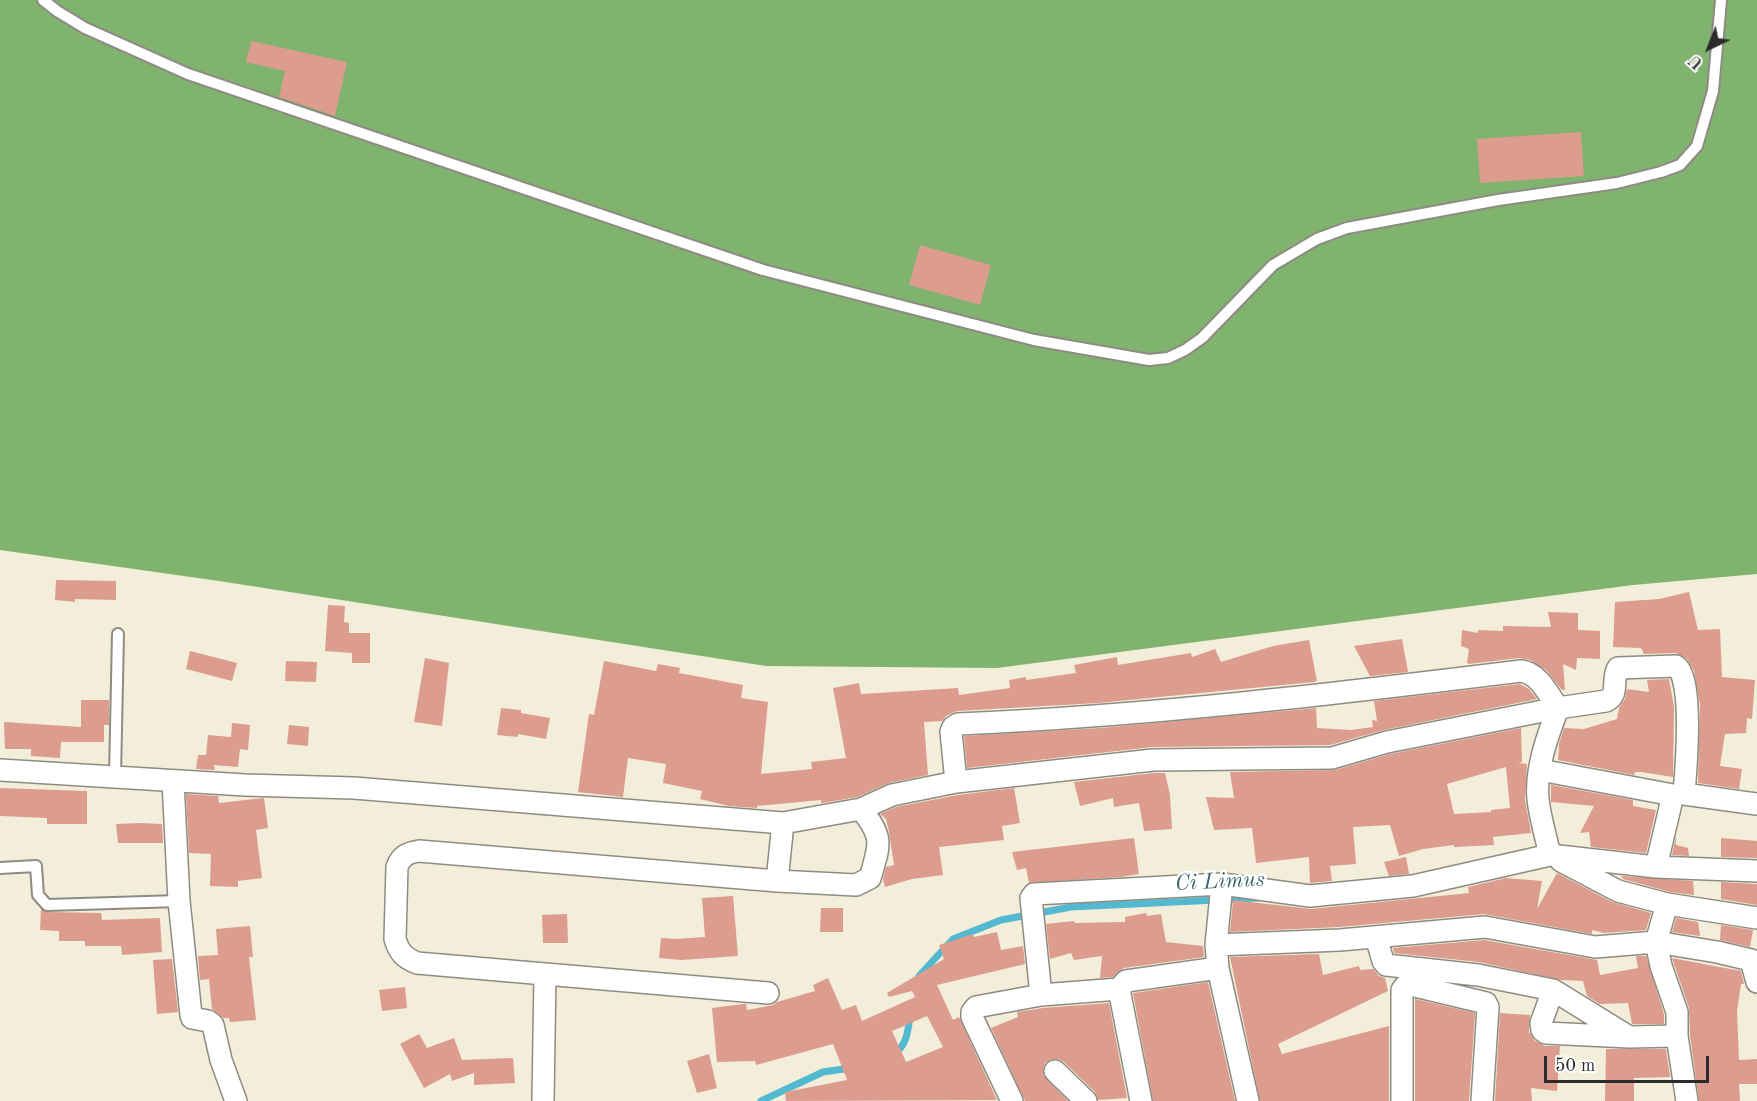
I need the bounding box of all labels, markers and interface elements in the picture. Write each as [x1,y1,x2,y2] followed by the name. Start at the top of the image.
[1679,18,1739,78] north arrow
[1687,51,1707,71] text: U
[1174,866,1266,898] water label: Ci Limus
[1547,1044,1712,1082] scale bar
[1555,1057,1595,1075] text: 50 m

